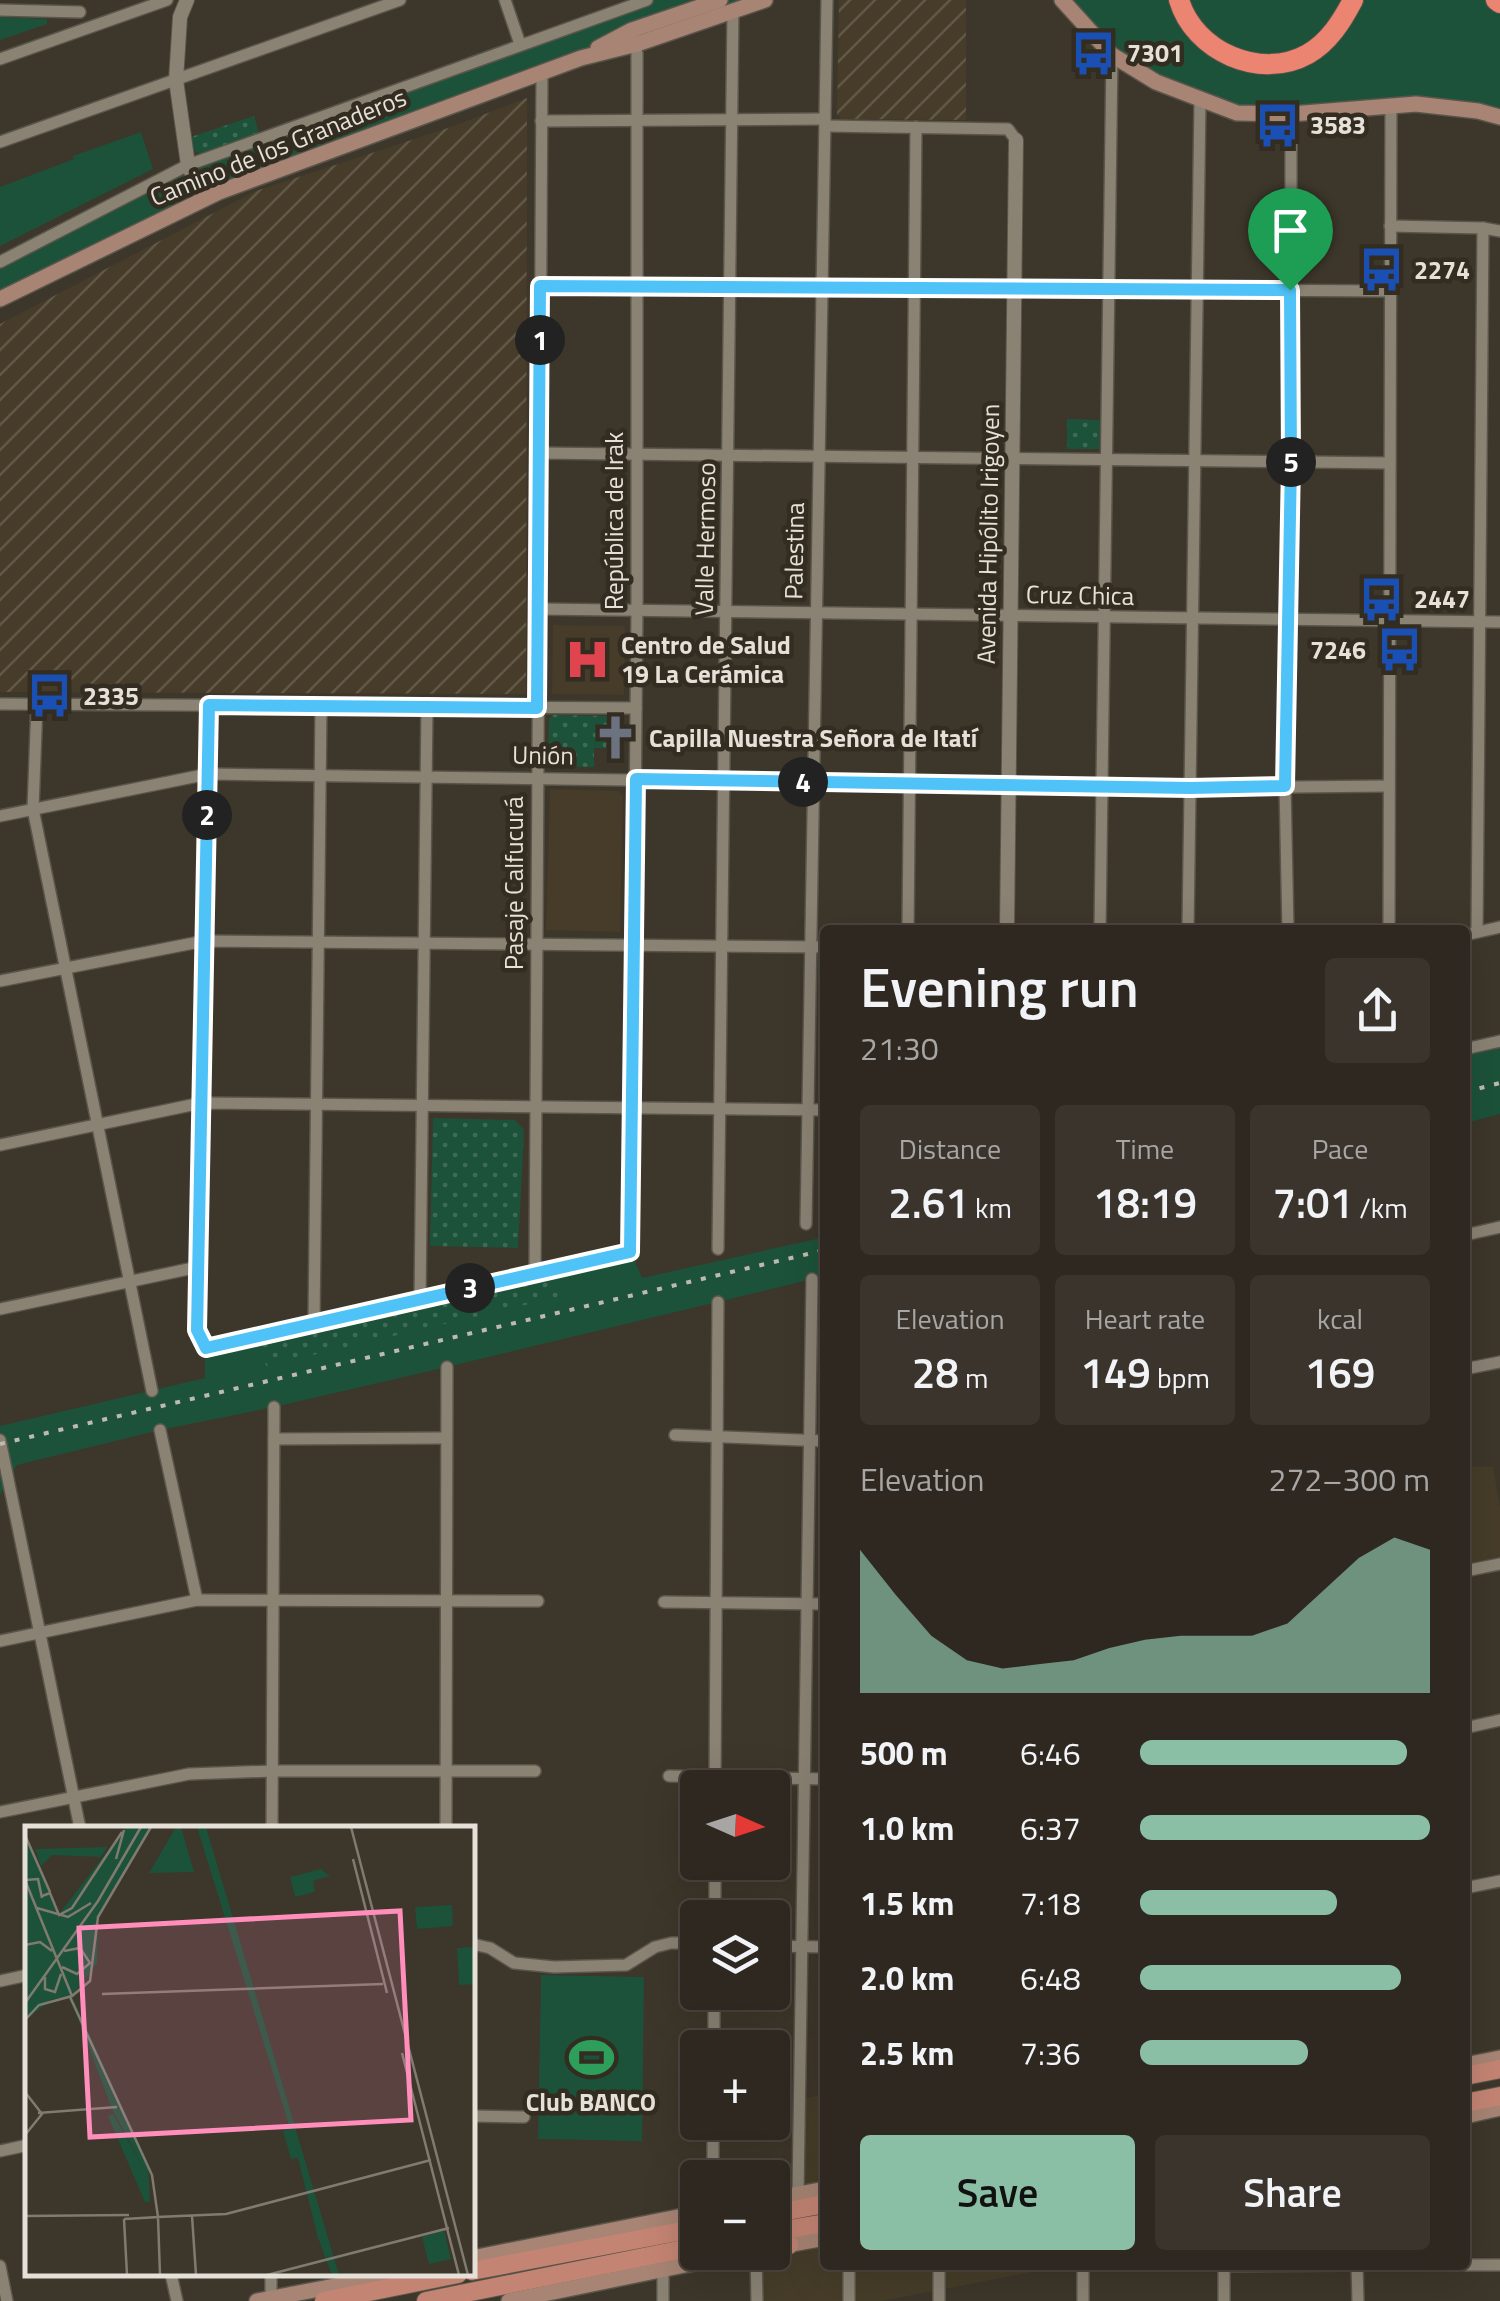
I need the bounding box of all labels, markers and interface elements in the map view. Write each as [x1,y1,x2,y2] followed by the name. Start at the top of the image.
[1070,29,1118,77] bus stop icon: 7301
[1127,34,1183,72] place label: 7301
[144,78,412,216] street label: Camino de los Granaderos
[1253,101,1301,149] bus stop icon: 3583
[1310,106,1366,144] place label: 3583
[1248,188,1333,291] pin
[1263,203,1318,258] icon: arrive
[1357,246,1405,294] bus stop icon: 2274
[1414,251,1470,289] place label: 2274
[515,315,565,365] pin: 1
[532,318,548,361] text: 1
[967,403,1009,665] street label: Avenida Hipólito Irigoyen
[595,432,633,610] street label: República de Irak
[1266,437,1316,487] pin: 5
[1283,440,1299,483] text: 5
[685,462,725,616] street label: Valle Hermoso
[774,501,814,600] street label: Palestina
[1026,575,1135,615] street label: Cruz Chica
[1357,575,1405,623] bus stop icon: 2447
[1414,580,1470,618] place label: 2447
[621,626,791,693] place label: Centro de Salud 19 La Cerámica
[1375,626,1423,674] bus stop icon: 7246
[1310,631,1366,669] place label: 7246
[564,635,612,683] hospital icon: Centro de Salud 19 La Cerámica
[26,672,74,720] bus stop icon: 2335
[83,677,139,715] place label: 2335
[592,714,640,762] church icon: Capilla Nuestra Señora de Itatí
[649,719,980,757] place label: Capilla Nuestra Señora de Itatí
[512,735,574,775] street label: Unión
[778,757,828,807] pin: 4
[795,760,811,803] text: 4
[182,790,232,840] pin: 2
[199,793,215,836] text: 2
[495,796,533,970] street label: Pasaje Calfucurá
[860,945,1139,1028] text: Evening run
[1325,958,1430,1063] button: share
[860,1024,939,1072] text: 21:30
[899,1127,1001,1170] text: Distance
[1116,1127,1174,1170] text: Time
[1312,1127,1368,1170] text: Pace
[888,1170,969,1234] text: 2.61
[1093,1170,1197,1234] text: 18:19
[1272,1170,1353,1234] text: 7:01
[969,1186,1012,1229] text: km
[1353,1186,1408,1229] text: /km
[445,1263,495,1313] pin: 3
[462,1266,478,1309] text: 3
[896,1297,1004,1340] text: Elevation
[1085,1297,1205,1340] text: Heart rate
[1317,1297,1363,1340] text: kcal
[912,1340,959,1404] text: 28
[1080,1340,1151,1404] text: 149
[1305,1340,1375,1404] text: 169
[959,1356,988,1399] text: m
[1151,1356,1210,1399] text: bpm
[860,1455,984,1503] text: Elevation
[1268,1455,1430,1503] text: 272–300 m
[860,1729,948,1777] text: 500 m
[1020,1729,1081,1777] text: 6:46
[680,1770,790,1880] north arrow
[680,1770,790,2270] map controls
[860,1804,954,1852] text: 1.0 km
[1020,1804,1081,1852] text: 6:37
[25,1826,475,2276] inset map
[860,1879,954,1927] text: 1.5 km
[1020,1879,1081,1927] text: 7:18
[680,1900,790,2010] button: layers
[860,1954,954,2002] text: 2.0 km
[1020,1954,1081,2002] text: 6:48
[860,2029,954,2077] text: 2.5 km
[1020,2029,1081,2077] text: 7:36
[680,2030,790,2140] button: +
[567,2034,615,2082] sports icon: Club BANCO
[526,2083,656,2121] place label: Club BANCO
[860,2135,1135,2250] button: Save
[1155,2135,1430,2250] button: Share
[680,2160,790,2270] button: −

